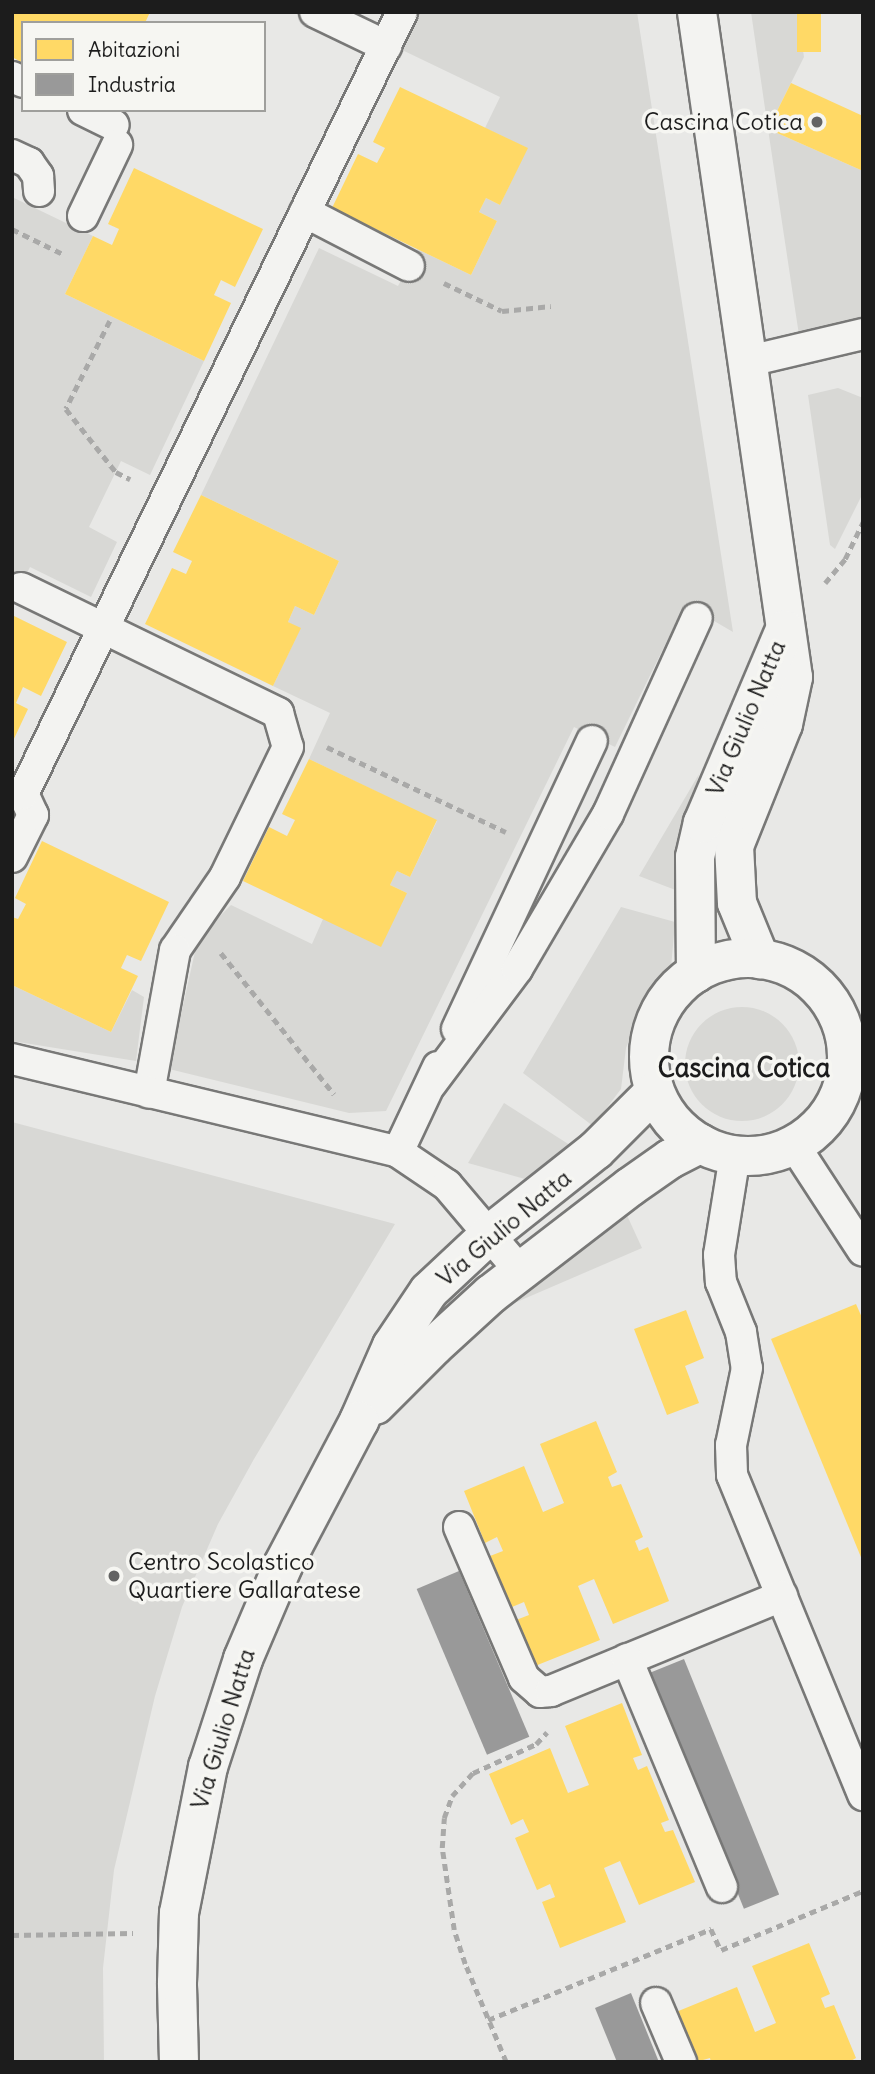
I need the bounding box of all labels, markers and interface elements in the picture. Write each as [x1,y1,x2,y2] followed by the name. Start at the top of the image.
[21,21,266,112] legend
[88,36,180,63] text: Abitazioni
[88,71,176,98] text: Industria
[644,108,803,136] place label: Cascina Cotica
[809,114,825,130] marker: Cascina Cotica
[700,636,792,800] street label: Via Giulio Natta
[658,1052,830,1084] district label: Cascina Cotica
[431,1163,577,1293] street label: Via Giulio Natta
[128,1548,361,1604] place label: Centro Scolastico Quartiere Gallaratese
[106,1568,122,1584] marker: Centro Scolastico Quartiere Gallaratese
[185,1645,261,1813] street label: Via Giulio Natta

